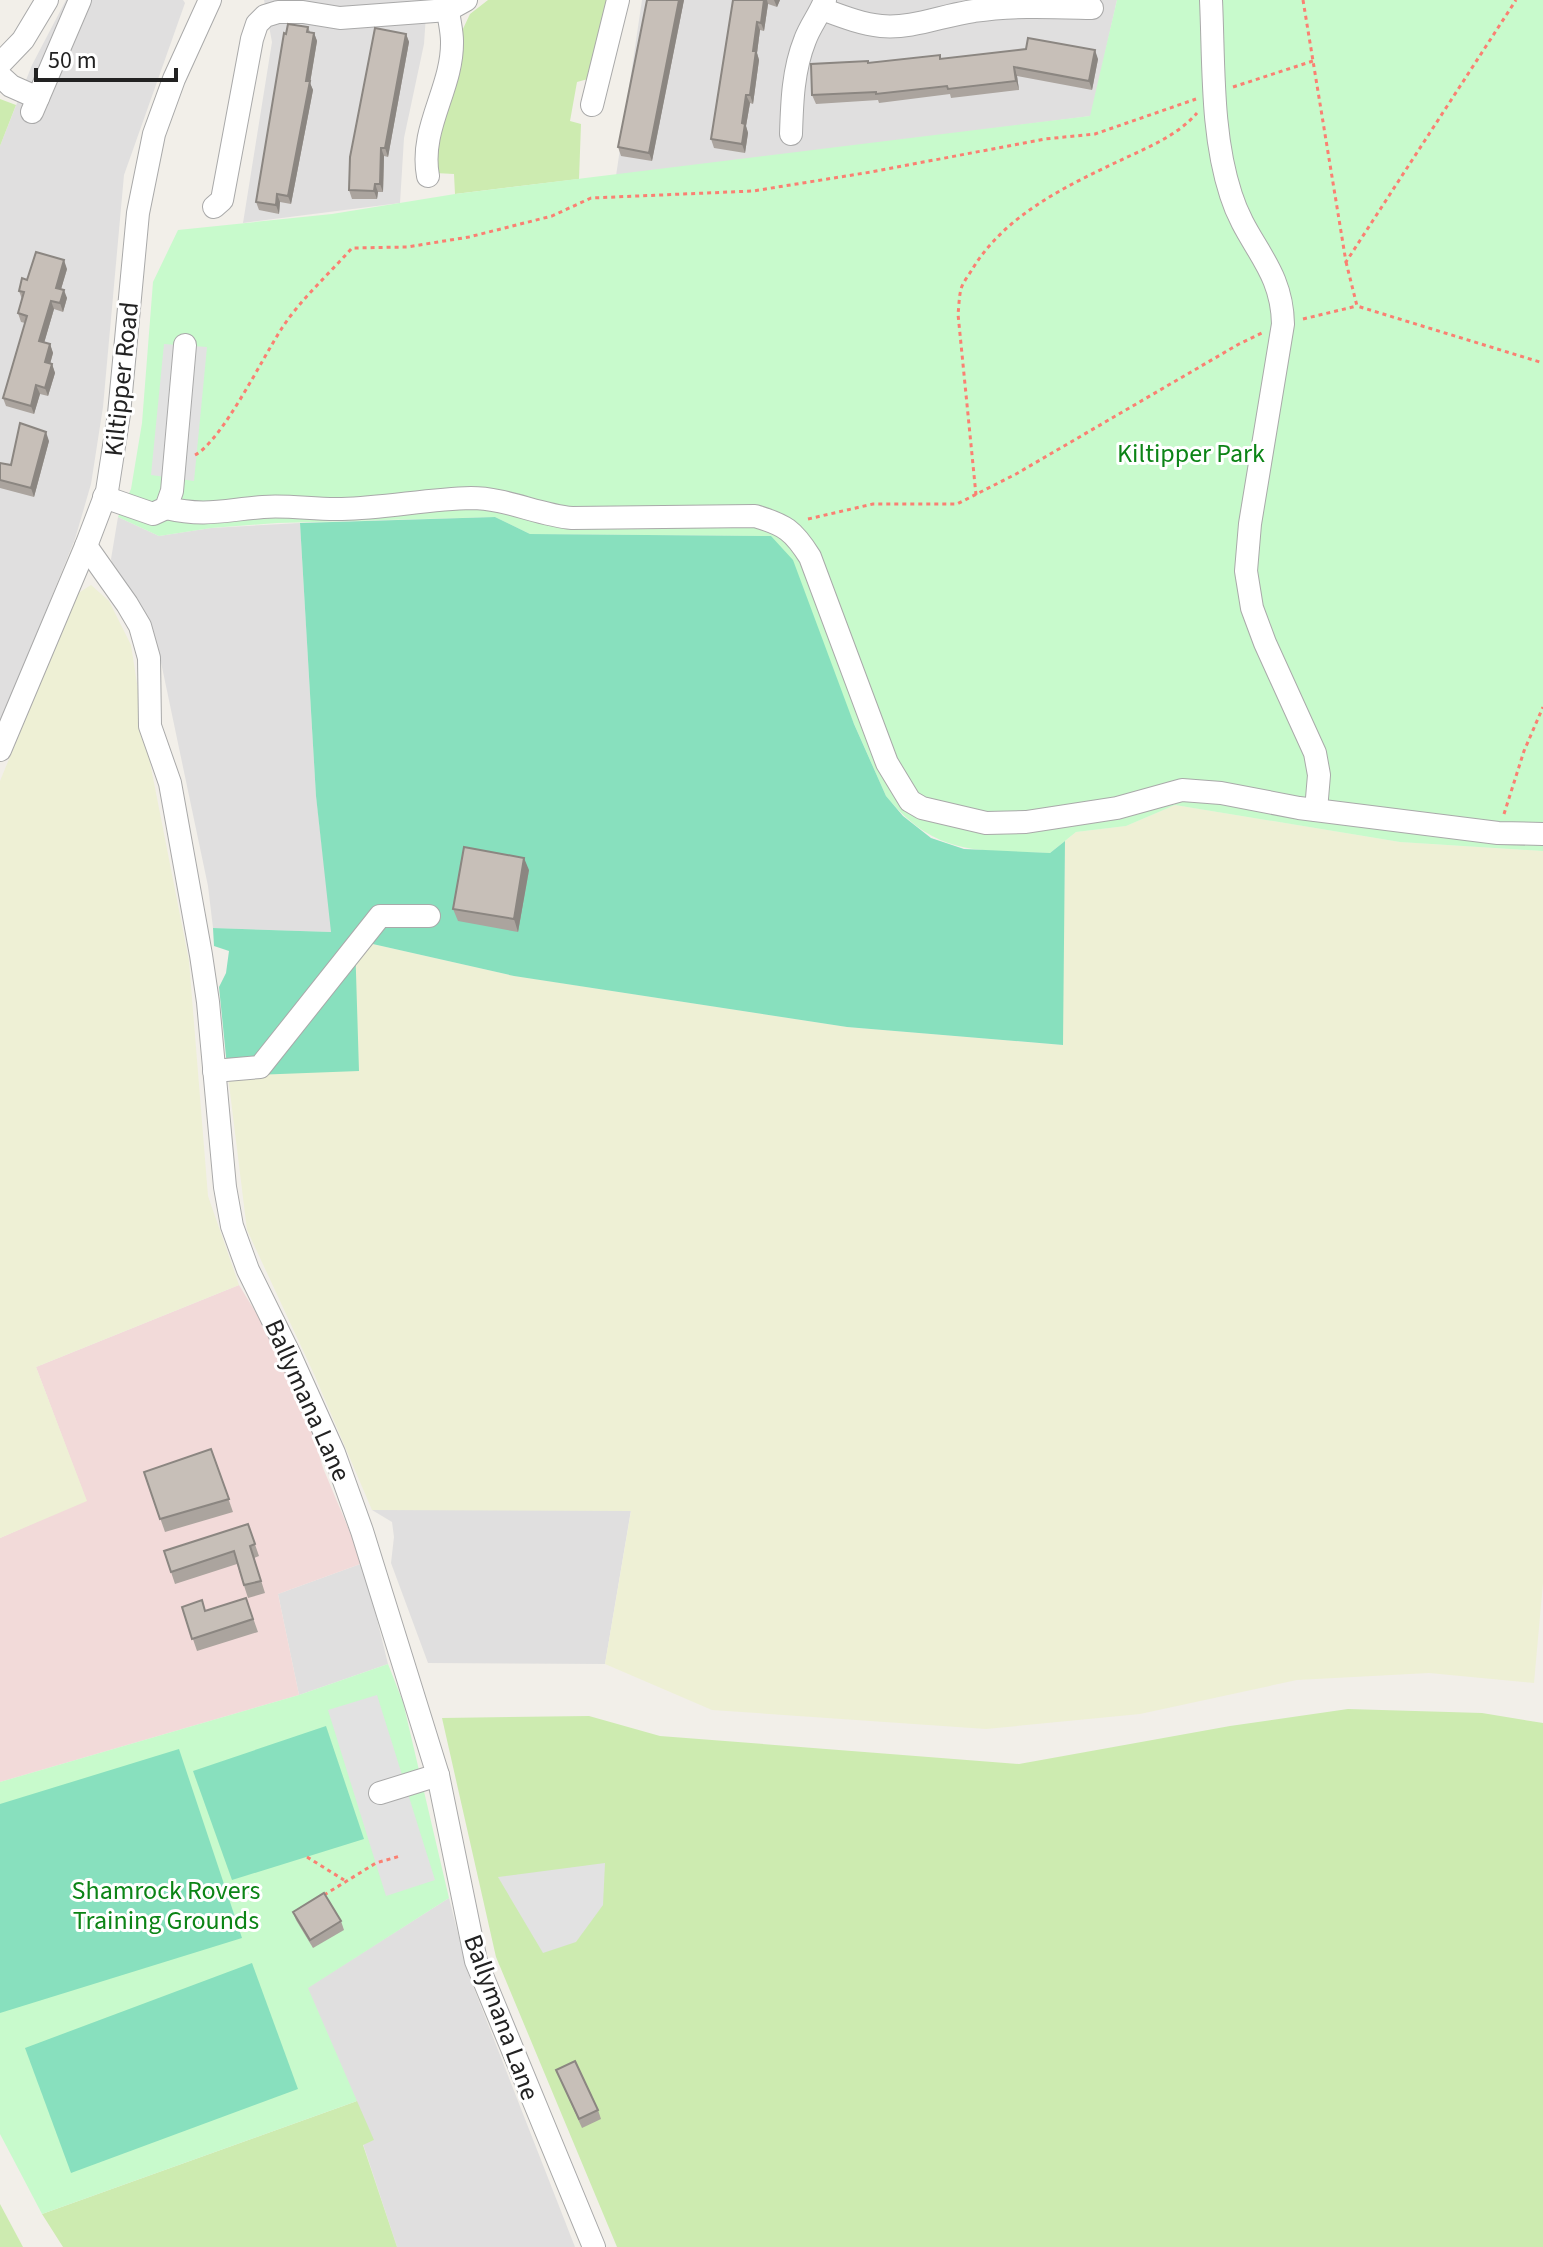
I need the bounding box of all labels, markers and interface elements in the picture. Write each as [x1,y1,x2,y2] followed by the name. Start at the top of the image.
[36,32,176,82] scale bar
[48,43,97,78] text: 50 m
[95,300,148,458] street label: Kiltipper Road
[1117,435,1265,472] park label: Kiltipper Park
[255,1313,360,1487] street label: Ballymana Lane
[72,1872,260,1939] park label: Shamrock Rovers Training Grounds
[454,1929,549,2105] street label: Ballymana Lane

